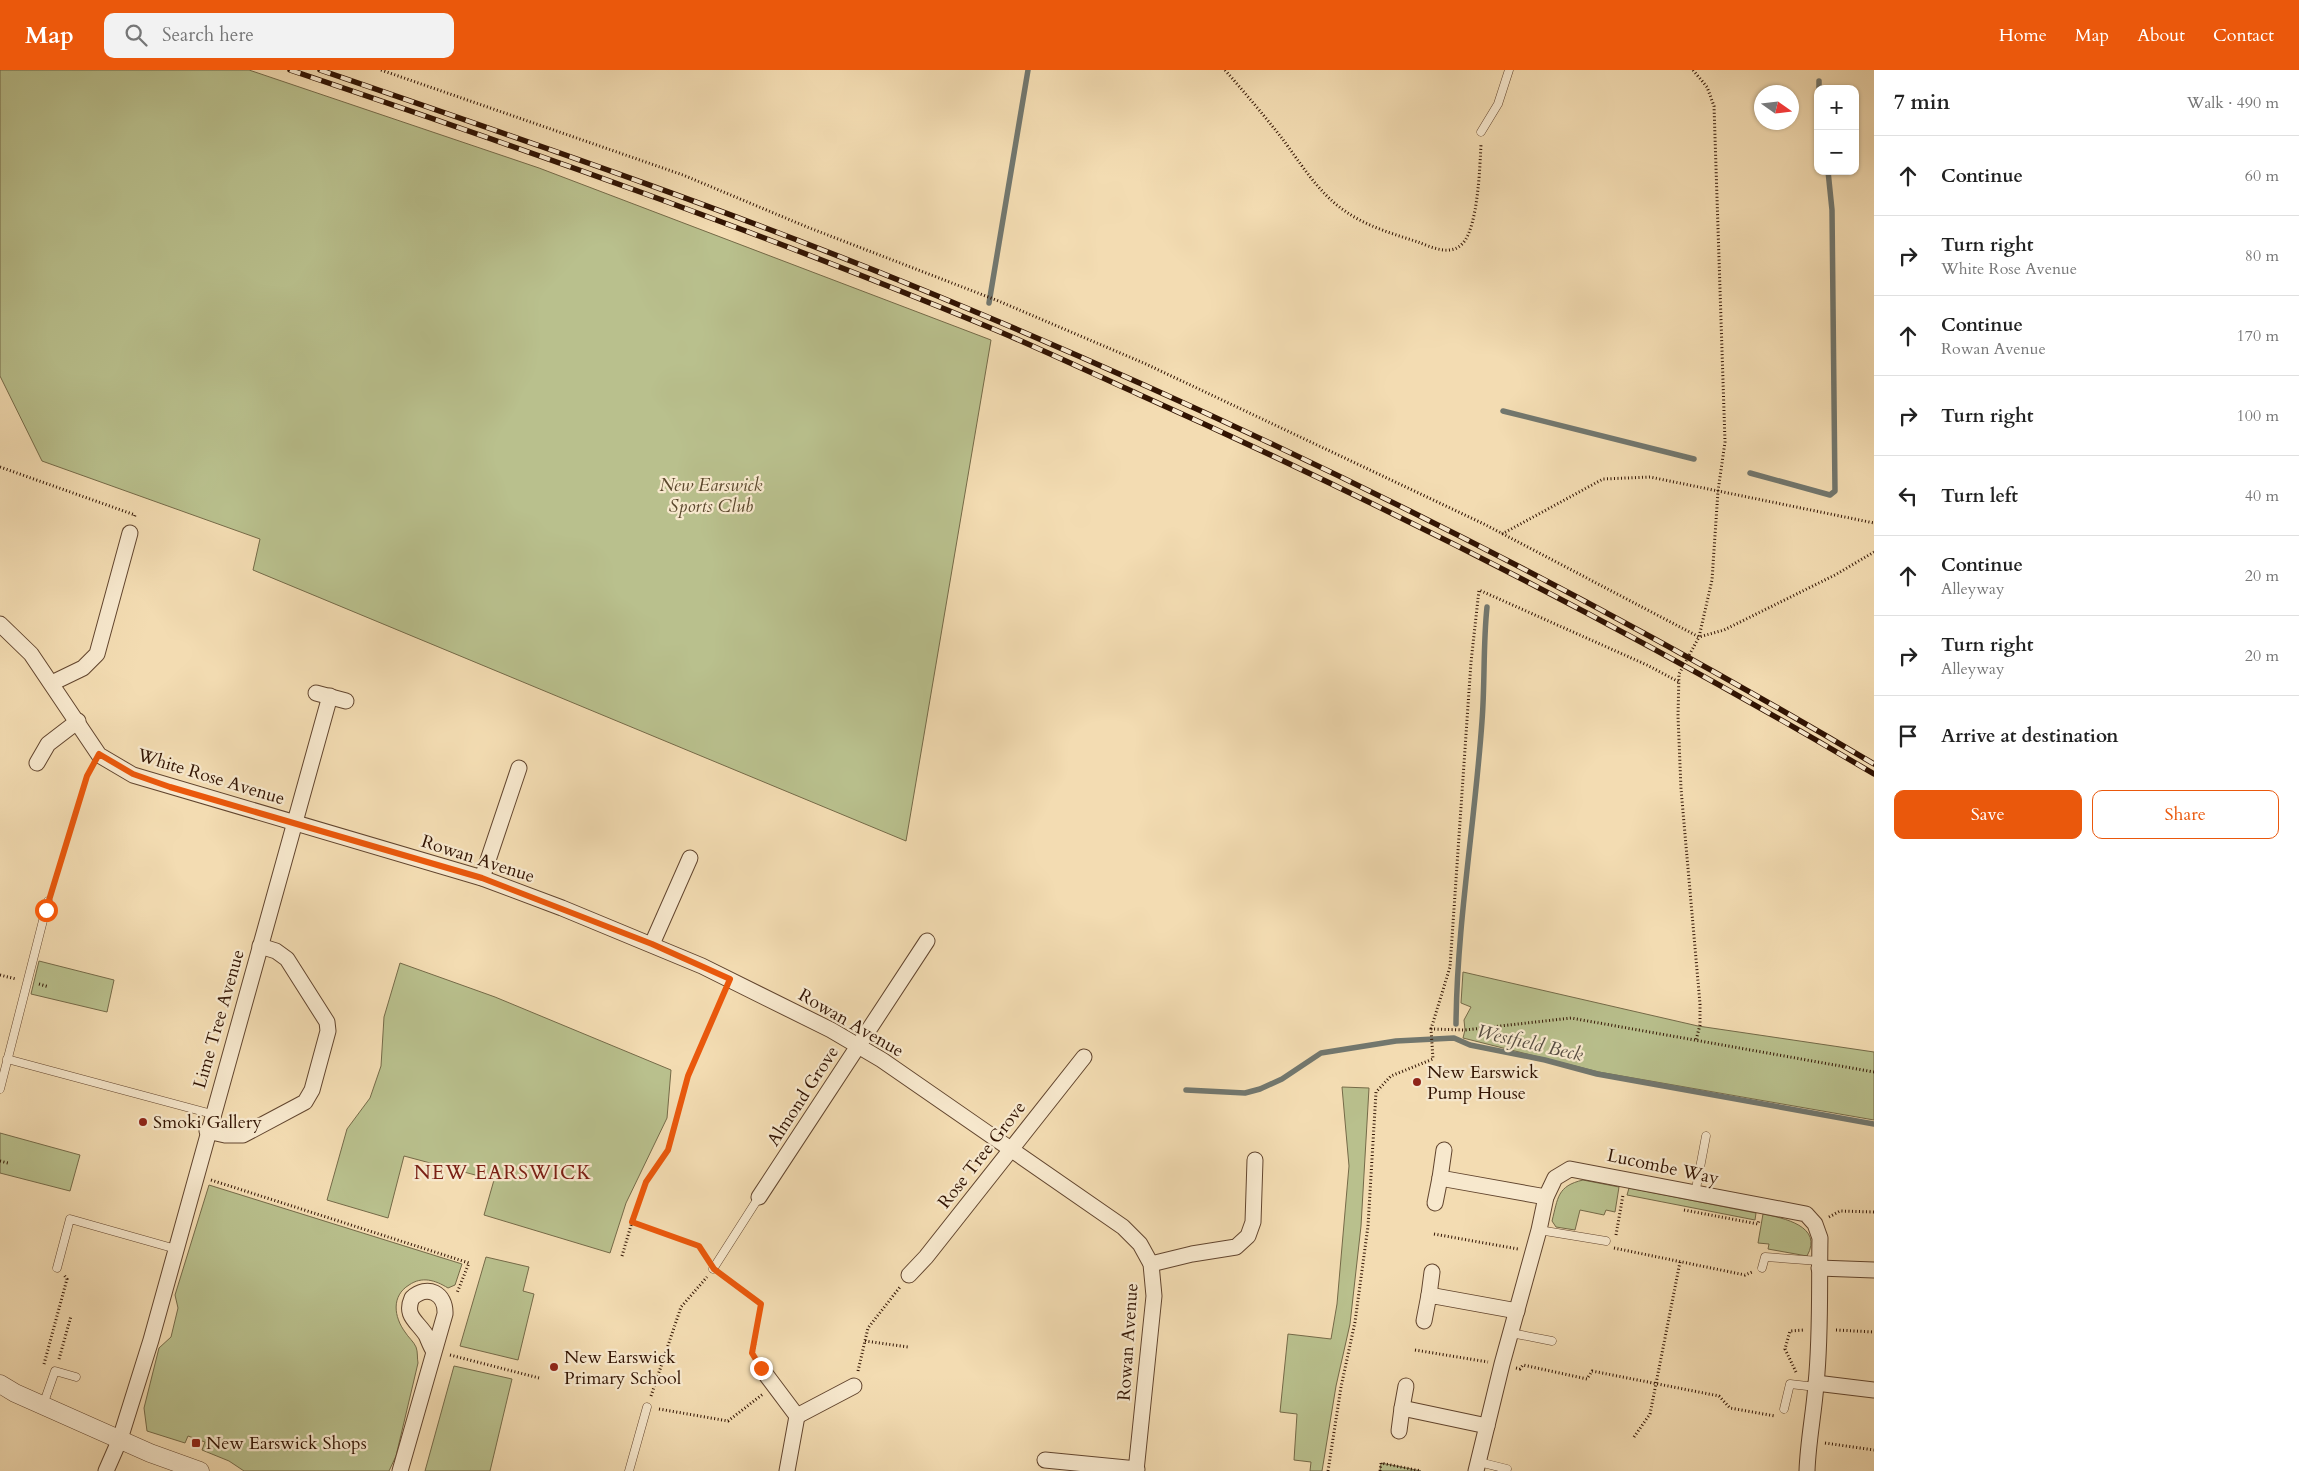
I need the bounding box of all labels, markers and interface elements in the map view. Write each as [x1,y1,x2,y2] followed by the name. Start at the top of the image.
[104,13,454,58] search box
[25,19,74,52] text: Map
[122,21,150,49] icon: search
[162,22,254,48] text: Search here
[1999,23,2047,48] text: Home
[2075,23,2109,48] text: Map
[2137,23,2185,48] text: About
[2213,23,2274,48] text: Contact
[1754,85,1799,130] north arrow
[1814,85,1859,175] map controls
[1814,85,1859,130] button: +
[1894,88,1950,117] text: 7 min
[2187,92,2279,114] text: Walk · 490 m
[1814,130,1859,175] button: −
[1894,162,1922,190] icon: ahead
[1941,163,2023,189] text: Continue
[2245,165,2279,187] text: 60 m
[1941,232,2033,258] text: Turn right
[1894,242,1922,270] icon: right
[2245,245,2279,267] text: 80 m
[1941,258,2077,280] text: White Rose Avenue
[1941,312,2023,338] text: Continue
[1894,322,1922,350] icon: ahead
[2237,325,2279,347] text: 170 m
[1941,338,2046,360] text: Rowan Avenue
[1894,402,1922,430] icon: right
[1941,403,2033,429] text: Turn right
[2237,405,2279,427] text: 100 m
[660,473,763,519] park label: New Earswick Sports Club
[1894,482,1922,510] icon: left
[1941,483,2018,509] text: Turn left
[2245,485,2279,507] text: 40 m
[1941,552,2023,578] text: Continue
[1894,562,1922,590] icon: ahead
[2245,565,2279,587] text: 20 m
[1941,578,2004,600] text: Alleyway
[1941,632,2033,658] text: Turn right
[1894,642,1922,670] icon: right
[2245,645,2279,667] text: 20 m
[1941,658,2004,680] text: Alleyway
[1894,722,1922,750] icon: arrive
[1941,723,2118,749] text: Arrive at destination
[133,742,288,811] street label: White Rose Avenue
[1894,790,2082,839] button: Save
[2092,790,2279,839] button: Share
[418,829,538,889] street label: Rowan Avenue
[35,899,58,922] route start
[187,947,251,1091] street label: Lime Tree Avenue
[794,983,908,1063] street label: Rowan Avenue
[1474,1018,1586,1068] water label: Westfield Beck
[761,1041,845,1151] street label: Almond Grove
[1427,1060,1539,1106] place label: New Earswick Pump House
[1411,1076,1423,1088] marker: New Earswick Pump House
[932,1096,1032,1214] street label: Rose Tree Grove
[153,1110,262,1135] place label: Smoki Gallery
[137,1116,149,1128] marker: Smoki Gallery
[1605,1143,1722,1191] street label: Lucombe Way
[414,1159,592,1186] district label: NEW EARSWICK
[1111,1282,1145,1402] street label: Rowan Avenue
[564,1345,682,1391] place label: New Earswick Primary School
[750,1357,773,1380] route end
[548,1361,560,1373] marker: New Earswick Primary School
[206,1431,367,1456] place label: New Earswick Shops
[190,1437,202,1449] marker: New Earswick Shops

